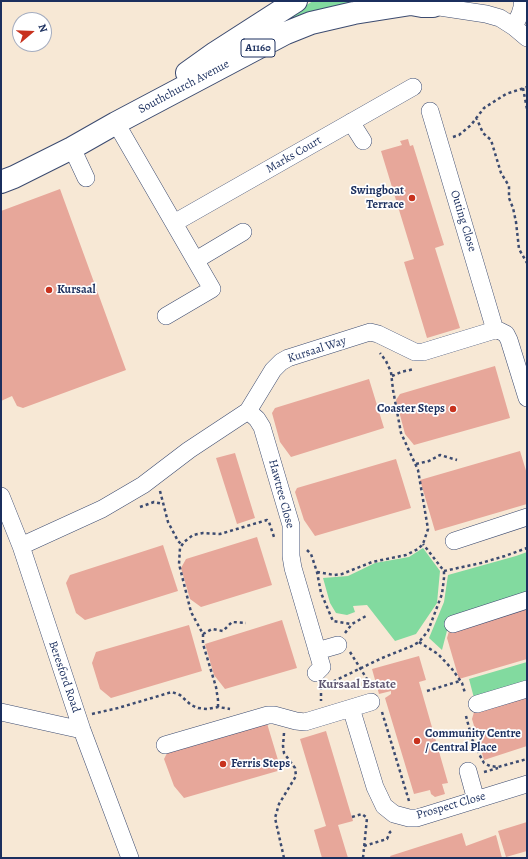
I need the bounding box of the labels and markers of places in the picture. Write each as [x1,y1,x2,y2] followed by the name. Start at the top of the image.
[350,184,404,212] place label: Swingboat Terrace
[407,193,417,203] marker: Swingboat Terrace
[57,283,96,297] place label: Kursaal
[44,285,54,295] marker: Kursaal
[377,402,445,416] place label: Coaster Steps
[448,404,458,414] marker: Coaster Steps
[425,727,521,755] place label: Community Centre / Central Place
[412,736,422,746] marker: Community Centre / Central Place
[231,757,290,771] place label: Ferris Steps
[218,759,228,769] marker: Ferris Steps

